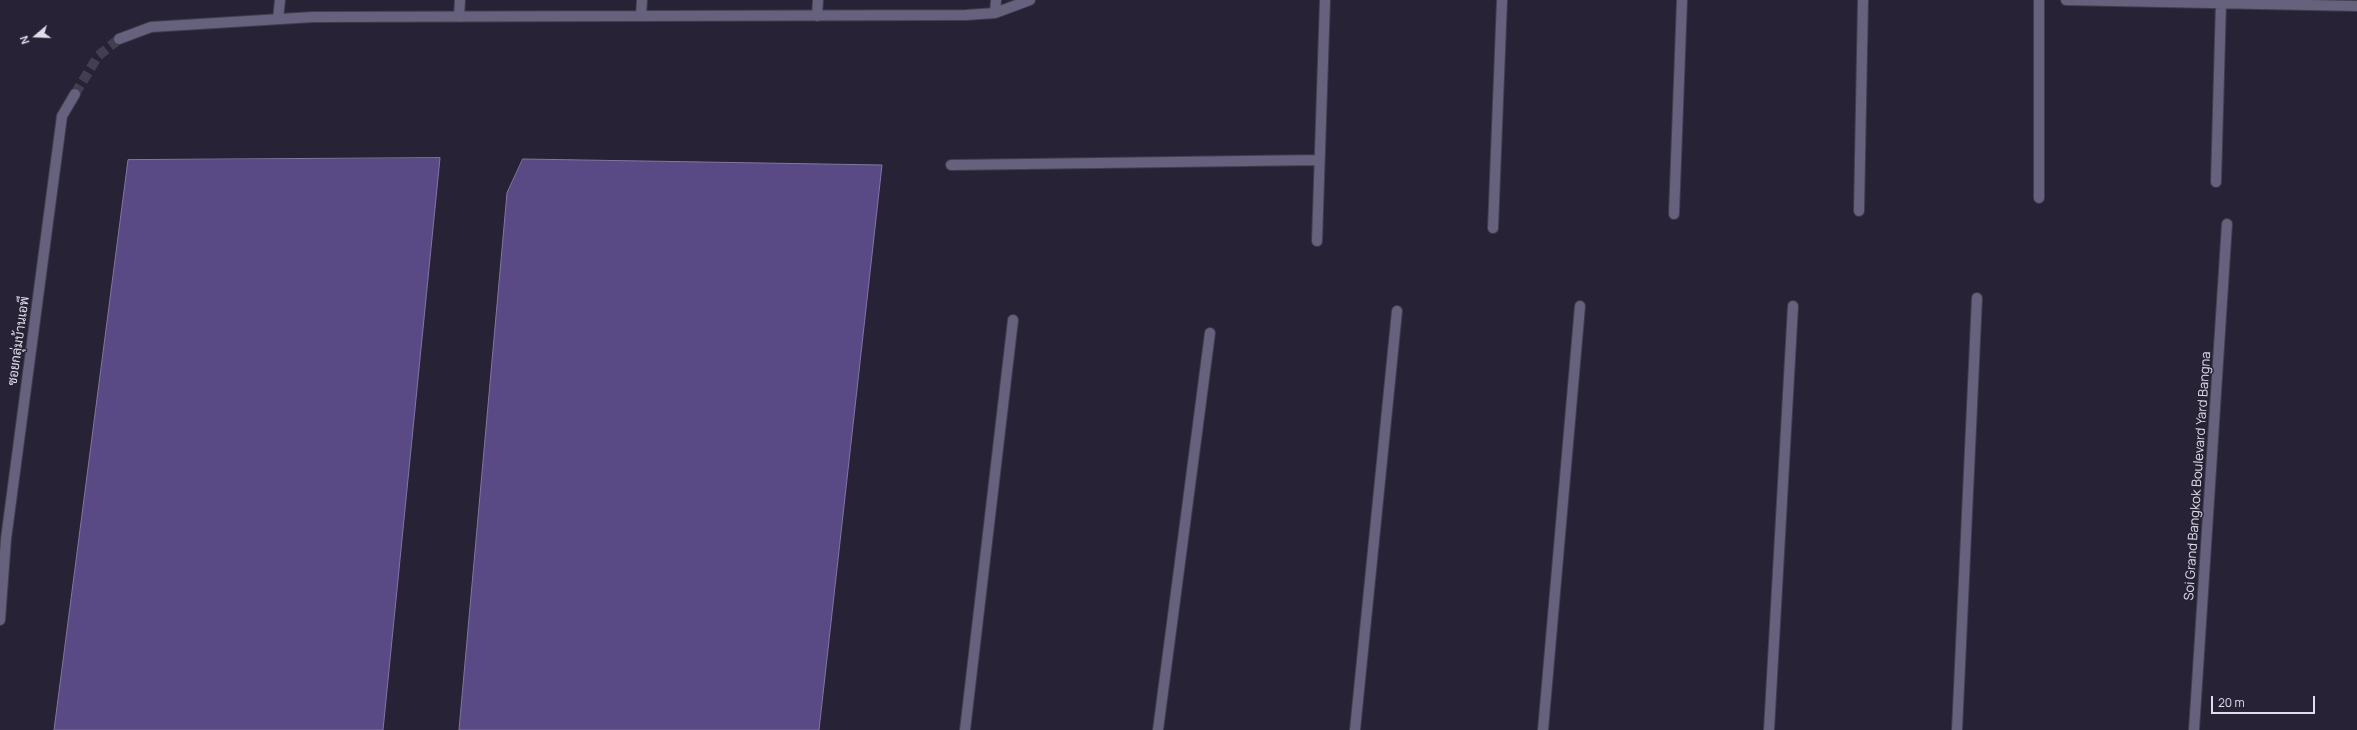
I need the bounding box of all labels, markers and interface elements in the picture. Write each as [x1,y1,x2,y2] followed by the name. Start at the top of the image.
[16,16,56,56] north arrow
[16,34,33,46] text: N
[5,295,33,387] street label: ซอยกลุ่มบ้านเอพี
[2182,351,2214,601] street label: Soi Grand Bangkok Boulevard Yard Bangna
[2213,688,2317,714] scale bar
[2218,694,2245,711] text: 20 m

